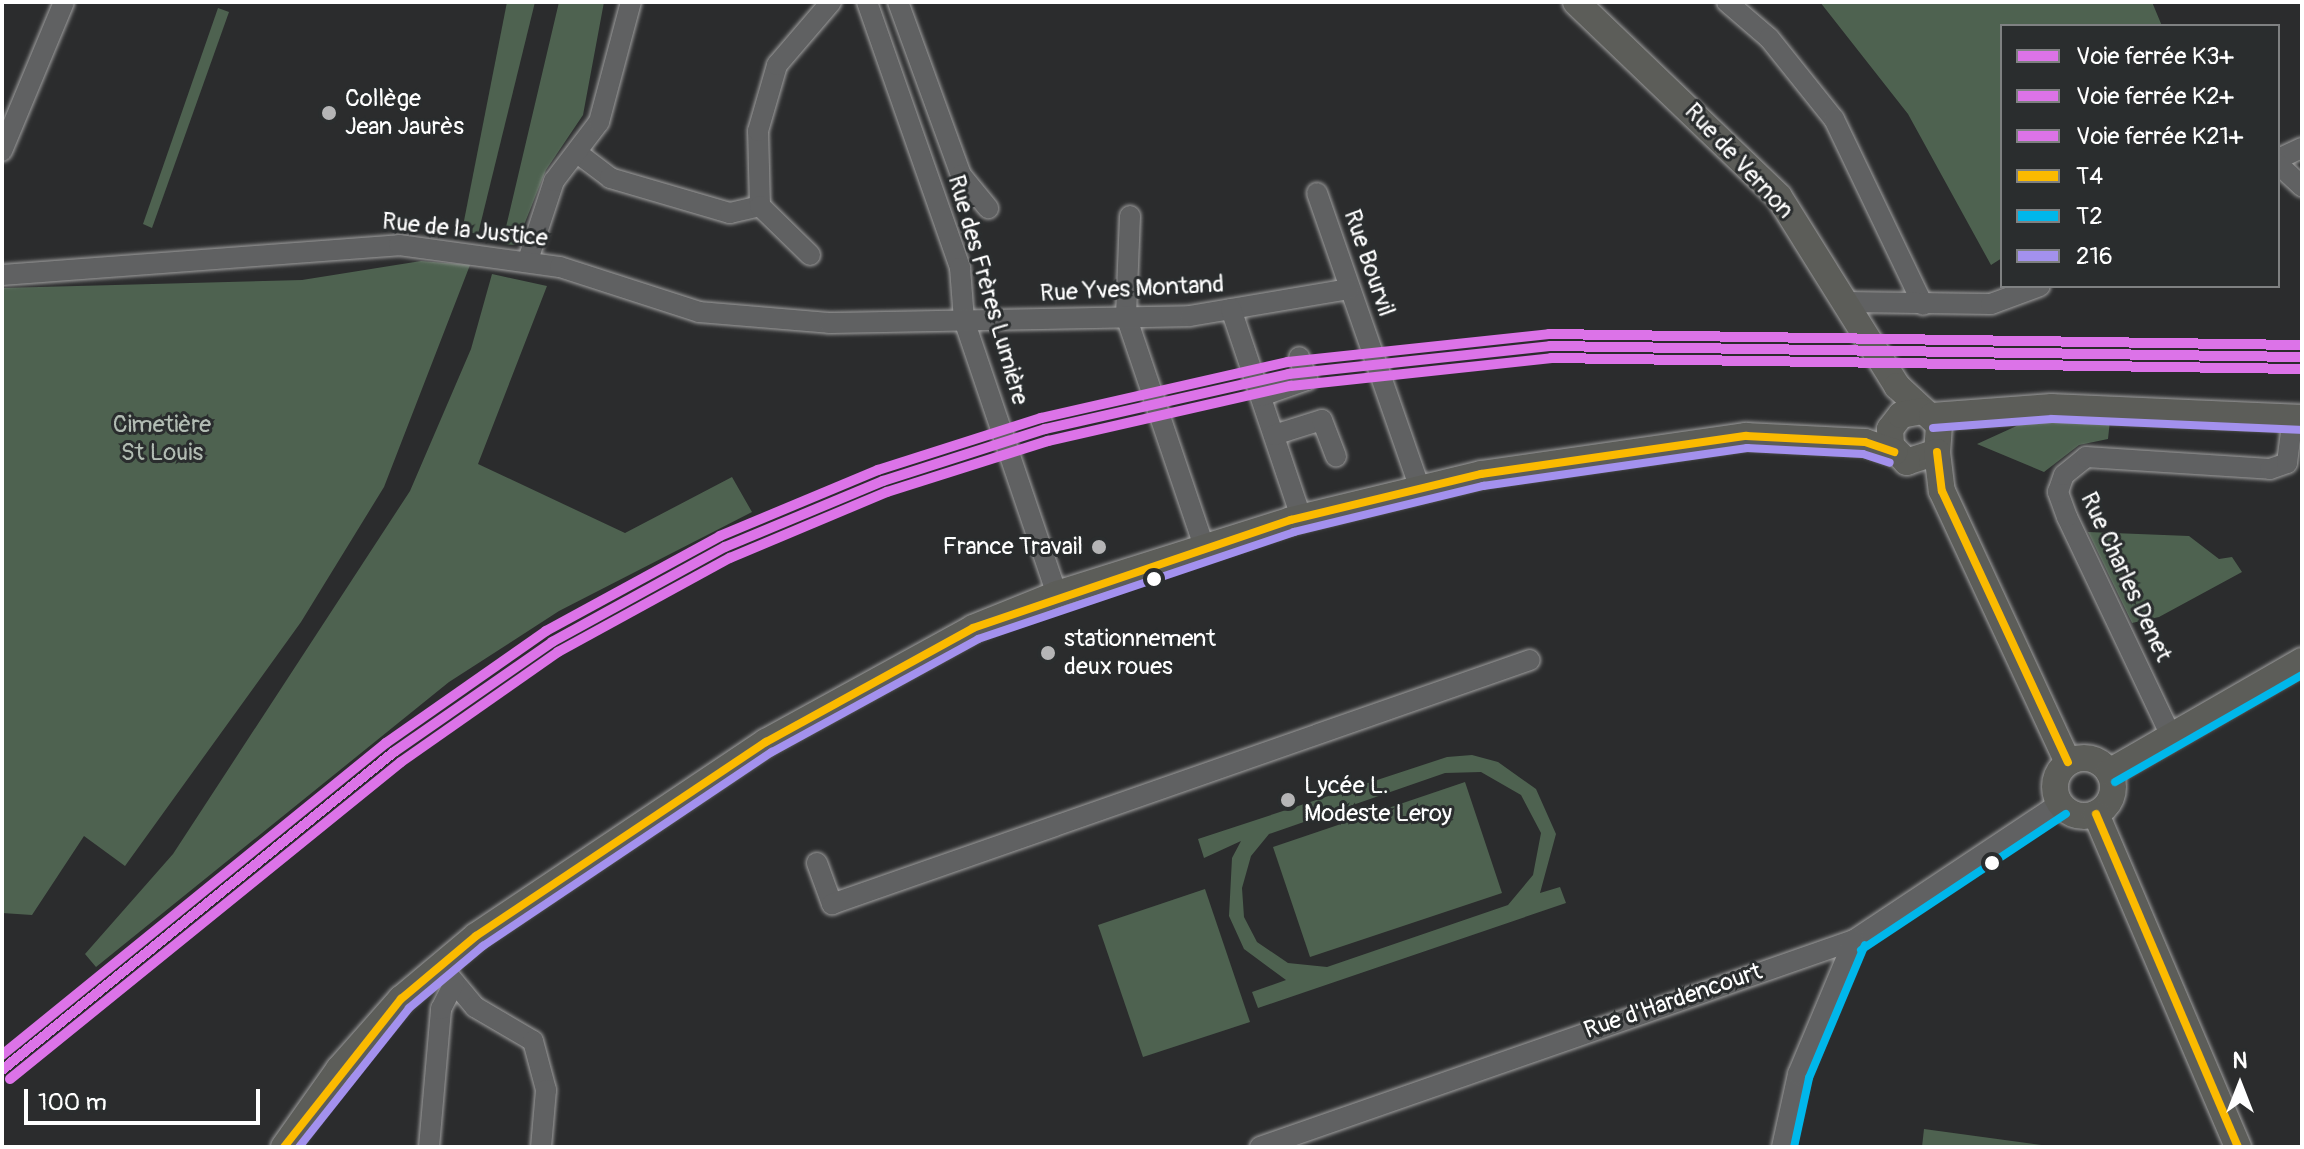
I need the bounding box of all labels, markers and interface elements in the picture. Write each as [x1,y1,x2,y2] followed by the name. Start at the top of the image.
[2000,24,2280,288] legend
[2076,42,2233,71] text: Voie ferrée K3+
[2076,82,2233,111] text: Voie ferrée K2+
[345,85,464,141] place label: Collège Jean Jaurès
[1678,97,1800,225] street label: Rue de Vernon
[320,104,338,122] marker: Collège Jean Jaurès
[2076,122,2243,151] text: Voie ferrée K21+
[2076,162,2103,191] text: T4
[941,172,1035,408] street label: Rue des Frères Lumière
[2076,202,2103,231] text: T2
[1337,206,1401,320] street label: Rue Bourvil
[381,207,549,253] street label: Rue de la Justice
[2076,242,2113,271] text: 216
[1039,270,1225,308] street label: Rue Yves Montand
[113,411,211,467] park label: Cimetière St Louis
[2074,488,2178,666] street label: Rue Charles Denet
[942,533,1083,561] place label: France Travail
[1090,538,1108,556] marker: France Travail
[1146,571,1162,587] unlabelled marker
[1064,625,1216,681] place label: stationnement deux roues
[1039,644,1057,662] marker: stationnement deux roues
[1304,772,1452,828] place label: Lycée L. Modeste Leroy
[1279,791,1297,809] marker: Lycée L. Modeste Leroy
[1984,855,2000,871] unlabelled marker
[1580,957,1766,1045] street label: Rue d'Hardencourt
[2200,1045,2280,1125] north arrow
[2233,1047,2247,1075] text: N
[28,1073,264,1123] scale bar
[38,1088,107,1117] text: 100 m

